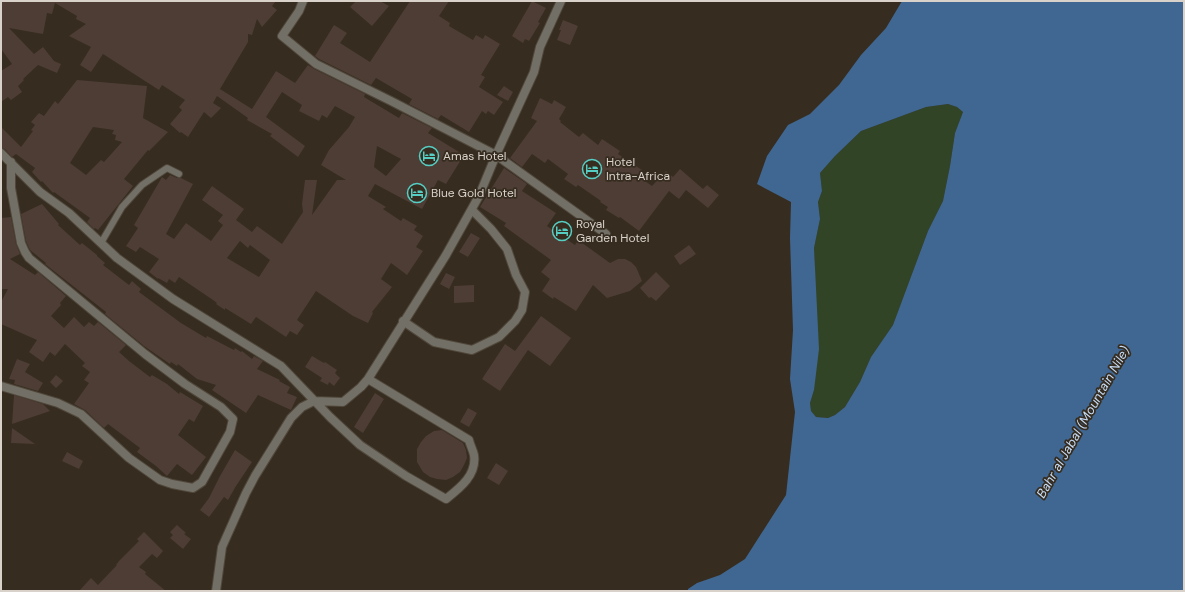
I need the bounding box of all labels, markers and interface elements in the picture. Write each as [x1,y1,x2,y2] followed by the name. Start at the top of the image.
[418,145,440,167] hotel icon: Amas Hotel
[443,148,506,164] place label: Amas Hotel
[606,154,670,184] place label: Hotel Intra-Africa
[581,158,603,180] hotel icon: Hotel Intra-Africa
[406,182,428,204] hotel icon: Blue Gold Hotel
[431,185,516,201] place label: Blue Gold Hotel
[576,216,649,246] place label: Royal Garden Hotel
[551,220,573,242] hotel icon: Royal Garden Hotel
[1033,343,1134,501] water label: Bahr al Jabal (Mountain Nile)

